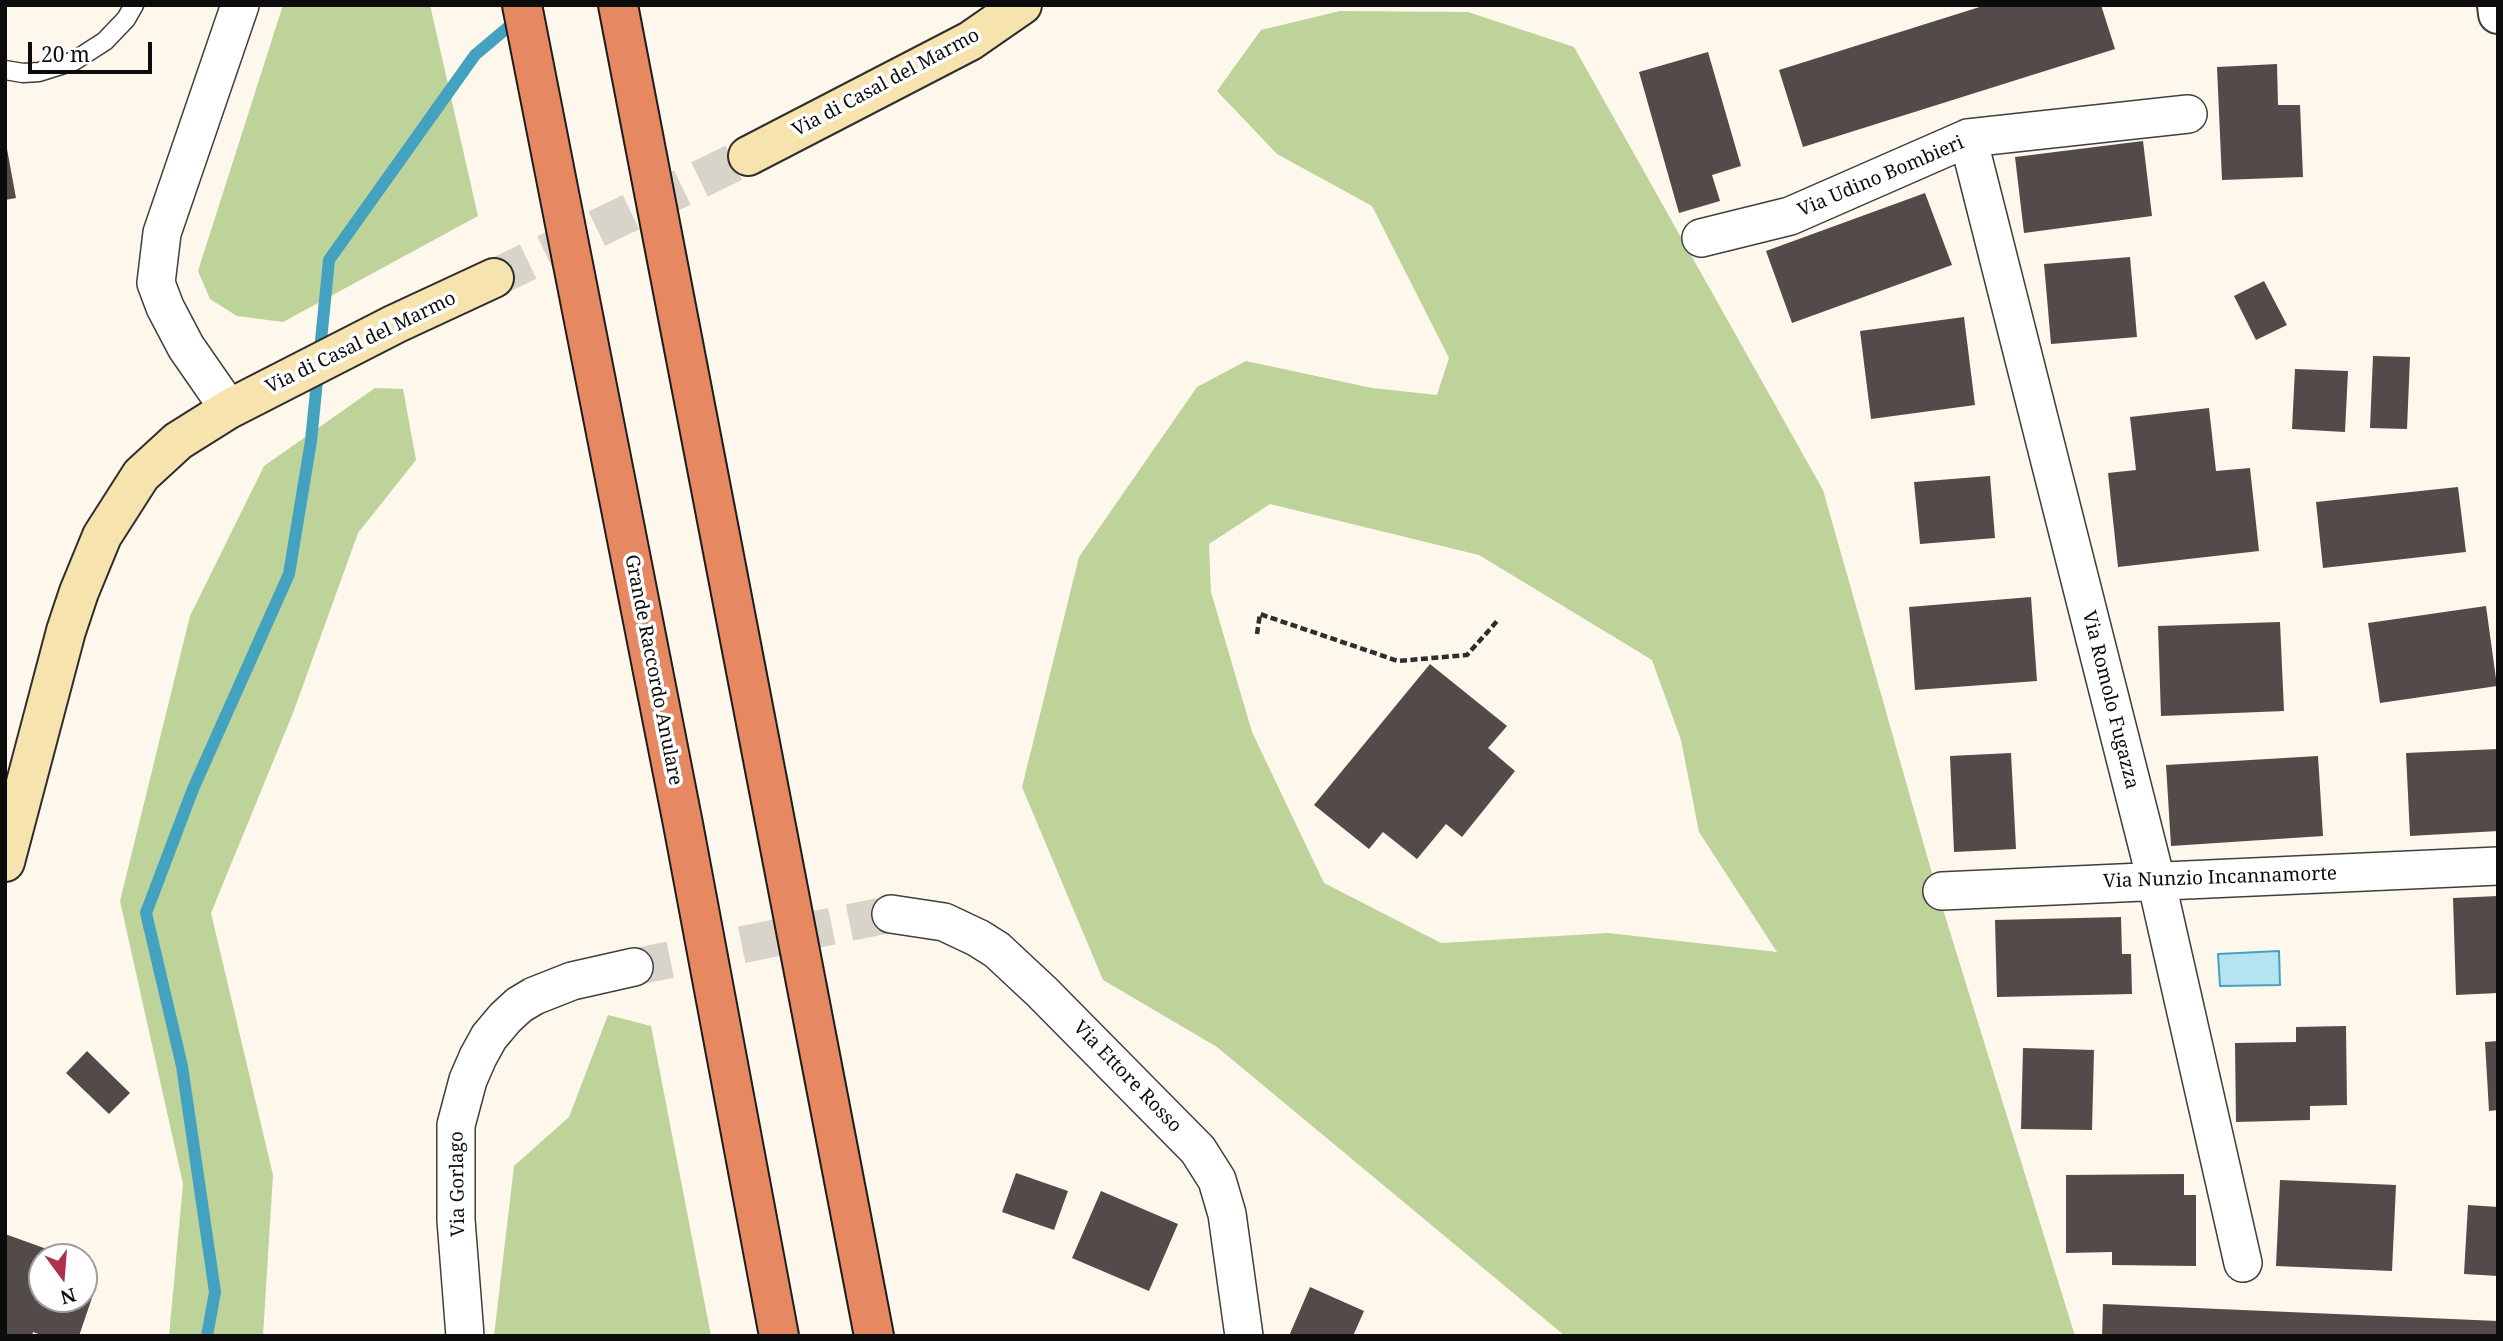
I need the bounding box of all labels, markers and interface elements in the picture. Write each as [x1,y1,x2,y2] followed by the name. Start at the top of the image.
[788,24,984,142] street label: Via di Casal del Marmo
[32,28,156,72] scale bar
[41,40,90,68] text: 20 m
[1794,132,1968,222] street label: Via Udino Bombieri
[262,287,460,399] street label: Via di Casal del Marmo
[619,553,687,787] street label: Grande Raccordo Anulare
[2077,608,2143,792] street label: Via Romolo Fugazza
[2103,863,2337,893] street label: Via Nunzio Incannamorte
[1068,1016,1186,1138] street label: Via Ettore Rosso
[446,1131,470,1237] street label: Via Gorlago
[28,1243,98,1313] north arrow
[57,1282,79,1311] text: N

